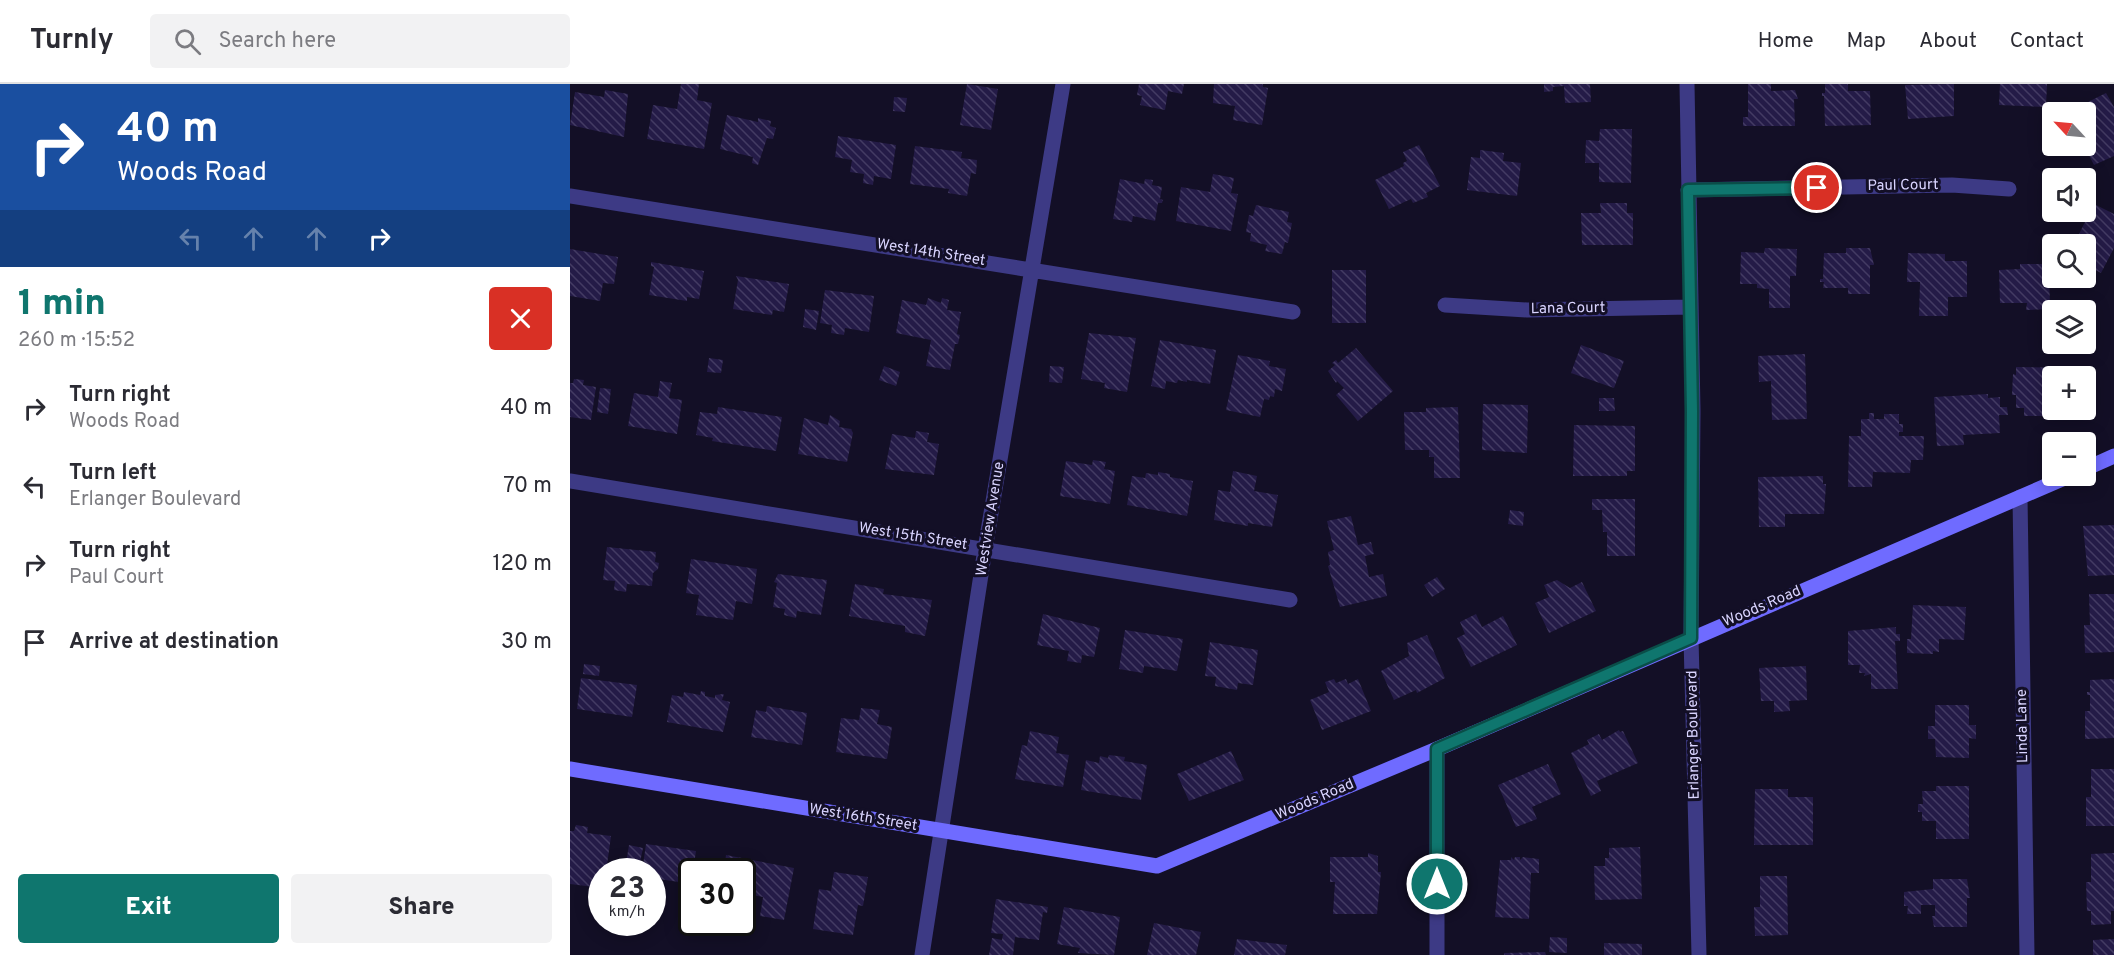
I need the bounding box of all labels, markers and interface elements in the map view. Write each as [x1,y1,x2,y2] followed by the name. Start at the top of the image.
[150,14,570,68] search box
[30,23,114,59] text: Turnly
[171,25,204,58] icon: search
[219,28,336,55] text: Search here
[1758,28,1814,55] text: Home
[1847,28,1886,55] text: Map
[1919,28,1977,55] text: About
[2010,28,2084,55] text: Contact
[2042,102,2096,156] north arrow
[2042,102,2096,486] map controls
[117,104,219,157] text: 40 m
[18,108,96,186] icon: right
[117,156,267,190] text: Woods Road
[1791,162,1842,213] pin
[2042,168,2096,222] button: sound
[1800,171,1833,204] icon: arrive
[1867,176,1939,196] street label: Paul Court
[174,222,207,255] icon: left
[237,222,270,255] icon: ahead
[300,222,333,255] icon: ahead
[363,222,396,255] icon: right
[2042,234,2096,288] button: search
[875,235,987,271] street label: West 14th Street
[18,282,106,328] text: 1 min
[489,287,552,350] button: close
[1530,299,1606,319] street label: Lana Court
[2042,300,2096,354] button: layers
[18,328,135,354] text: 260 m · 15:52
[2042,366,2096,420] button: +
[69,382,171,409] text: Turn right
[18,392,51,425] icon: right
[500,395,552,422] text: 40 m
[69,409,180,435] text: Woods Road
[2042,432,2096,486] button: −
[69,460,157,487] text: Turn left
[973,460,1009,578] street label: Westview Avenue
[18,470,51,503] icon: left
[503,473,552,500] text: 70 m
[69,487,241,513] text: Erlanger Boulevard
[857,519,969,555] street label: West 15th Street
[69,538,171,565] text: Turn right
[18,548,51,581] icon: right
[492,551,552,578] text: 120 m
[69,565,164,591] text: Paul Court
[1720,582,1804,632] street label: Woods Road
[18,626,51,659] icon: arrive
[69,629,279,656] text: Arrive at destination
[501,629,552,656] text: 30 m
[1683,670,1705,800] street label: Erlanger Boulevard
[2013,689,2033,763] street label: Linda Lane
[1273,775,1357,825] street label: Woods Road
[807,800,919,836] street label: West 16th Street
[1405,852,1469,916] position arrow
[678,858,756,936] speed limit sign: 30
[609,871,645,908] text: 23
[18,874,279,943] button: Exit
[291,874,552,943] button: Share
[609,903,645,922] text: km/h

